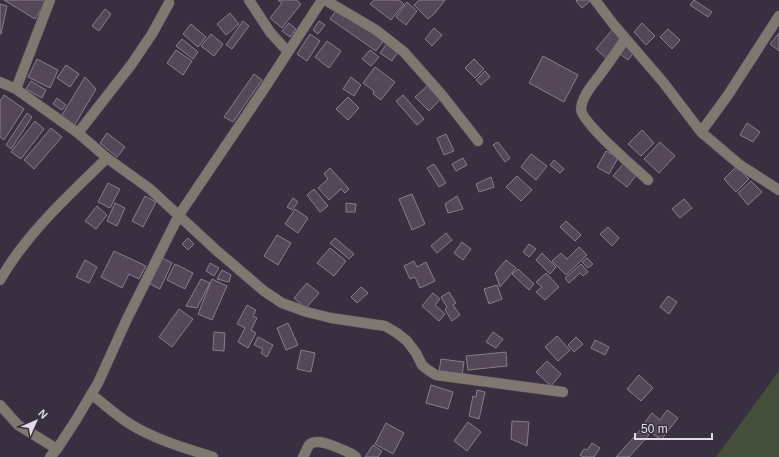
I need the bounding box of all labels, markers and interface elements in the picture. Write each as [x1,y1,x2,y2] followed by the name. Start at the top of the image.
[16,401,56,441] north arrow
[36,407,50,421] text: N
[635,415,712,441] scale bar
[641,422,668,436] text: 50 m

